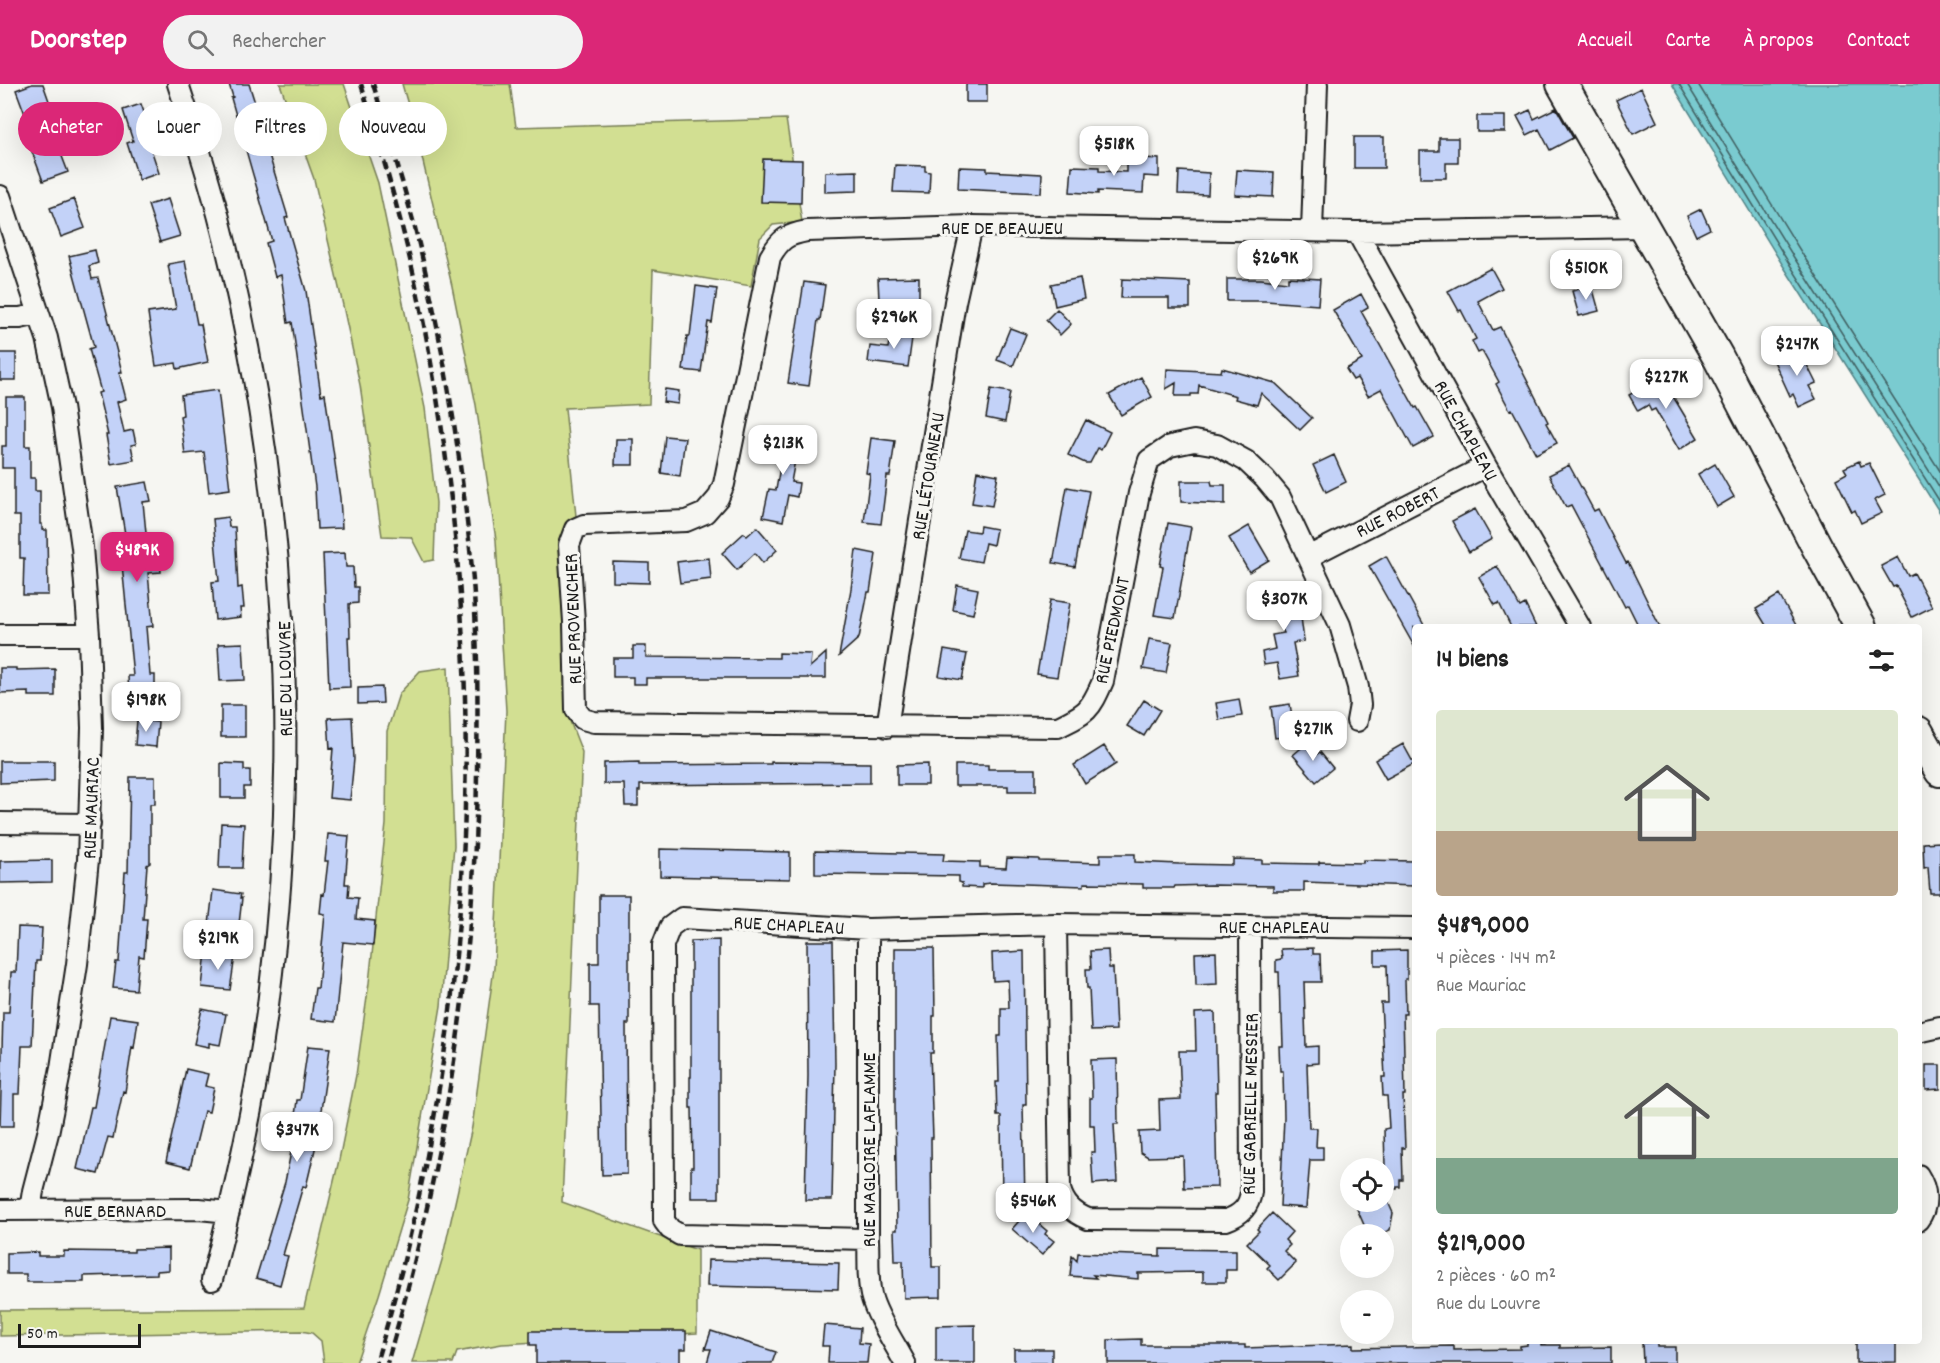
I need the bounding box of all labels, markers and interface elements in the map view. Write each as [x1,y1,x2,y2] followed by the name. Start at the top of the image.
[163,15,583,69] search box
[30,22,127,62] text: Doorstep
[184,26,217,59] icon: search
[232,27,326,58] text: Rechercher
[1577,27,1632,57] text: Accueil
[1665,27,1710,57] text: Carte
[1743,27,1814,57] text: À propos
[1847,27,1910,57] text: Contact
[18,102,124,156] chip: Acheter
[136,102,222,156] chip: Louer
[234,102,327,156] chip: Filtres
[339,102,447,156] chip: Nouveau
[1072,126,1156,177] pin: $518K
[1093,131,1135,159] text: $518K
[941,216,1063,244] street label: RUE DE BEAUJEU
[1233,240,1317,291] pin: $269K
[1251,245,1299,273] text: $269K
[1544,250,1628,301] pin: $510K
[1564,255,1608,283] text: $510K
[852,299,936,350] pin: $296K
[870,304,918,332] text: $296K
[1755,326,1839,377] pin: $247K
[1775,331,1819,359] text: $247K
[1624,359,1708,410] pin: $227K
[1644,364,1688,392] text: $227K
[1425,376,1504,487] street label: RUE CHAPLEAU
[906,411,954,542] street label: RUE LÉTOURNEAU
[741,425,825,476] pin: $213K
[762,430,804,458] text: $213K
[1352,481,1445,547] street label: RUE ROBERT
[95,532,179,583] pin: $489K
[115,537,159,565] text: $489K
[559,553,591,685] street label: RUE PROVENCHER
[1089,574,1139,687] street label: RUE PIEDMONT
[1242,581,1326,632] pin: $307K
[1261,586,1307,614] text: $307K
[272,621,302,737] street label: RUE DU LOUVRE
[1436,642,1509,679] text: 14 biens
[1865,644,1898,677] icon: filters
[104,682,188,733] pin: $198K
[126,687,166,715] text: $198K
[1271,711,1355,762] pin: $271K
[1293,716,1333,744] text: $271K
[1613,749,1721,857] icon: home
[77,756,109,860] street label: RUE MAURIAC
[1436,908,1530,945] text: $489,000
[733,910,845,944] street label: RUE CHAPLEAU
[1219,915,1329,943] street label: RUE CHAPLEAU
[176,920,260,971] pin: $219K
[197,925,239,953] text: $219K
[1436,945,1556,973] text: 4 pièces · 144 m²
[1436,973,1526,1001] text: Rue Mauriac
[1236,1013,1268,1195] street label: RUE GABRIELLE MESSIER
[857,1053,885,1247] street label: RUE MAGLOIRE LAFLAMME
[1613,1067,1721,1175] icon: home
[255,1112,339,1163] pin: $347K
[275,1117,319,1145] text: $347K
[1340,1158,1394,1344] map controls
[1340,1158,1394,1212] button: locate
[991,1183,1075,1234] pin: $546K
[1010,1188,1056,1216] text: $546K
[64,1199,166,1227] street label: RUE BERNARD
[1340,1224,1394,1278] button: +
[1436,1226,1526,1263] text: $219,000
[1436,1263,1556,1291] text: 2 pièces · 60 m²
[1340,1290,1394,1344] button: −
[1436,1291,1541,1319] text: Rue du Louvre
[18,1321,141,1348] scale bar
[27,1323,58,1346] text: 50 m

